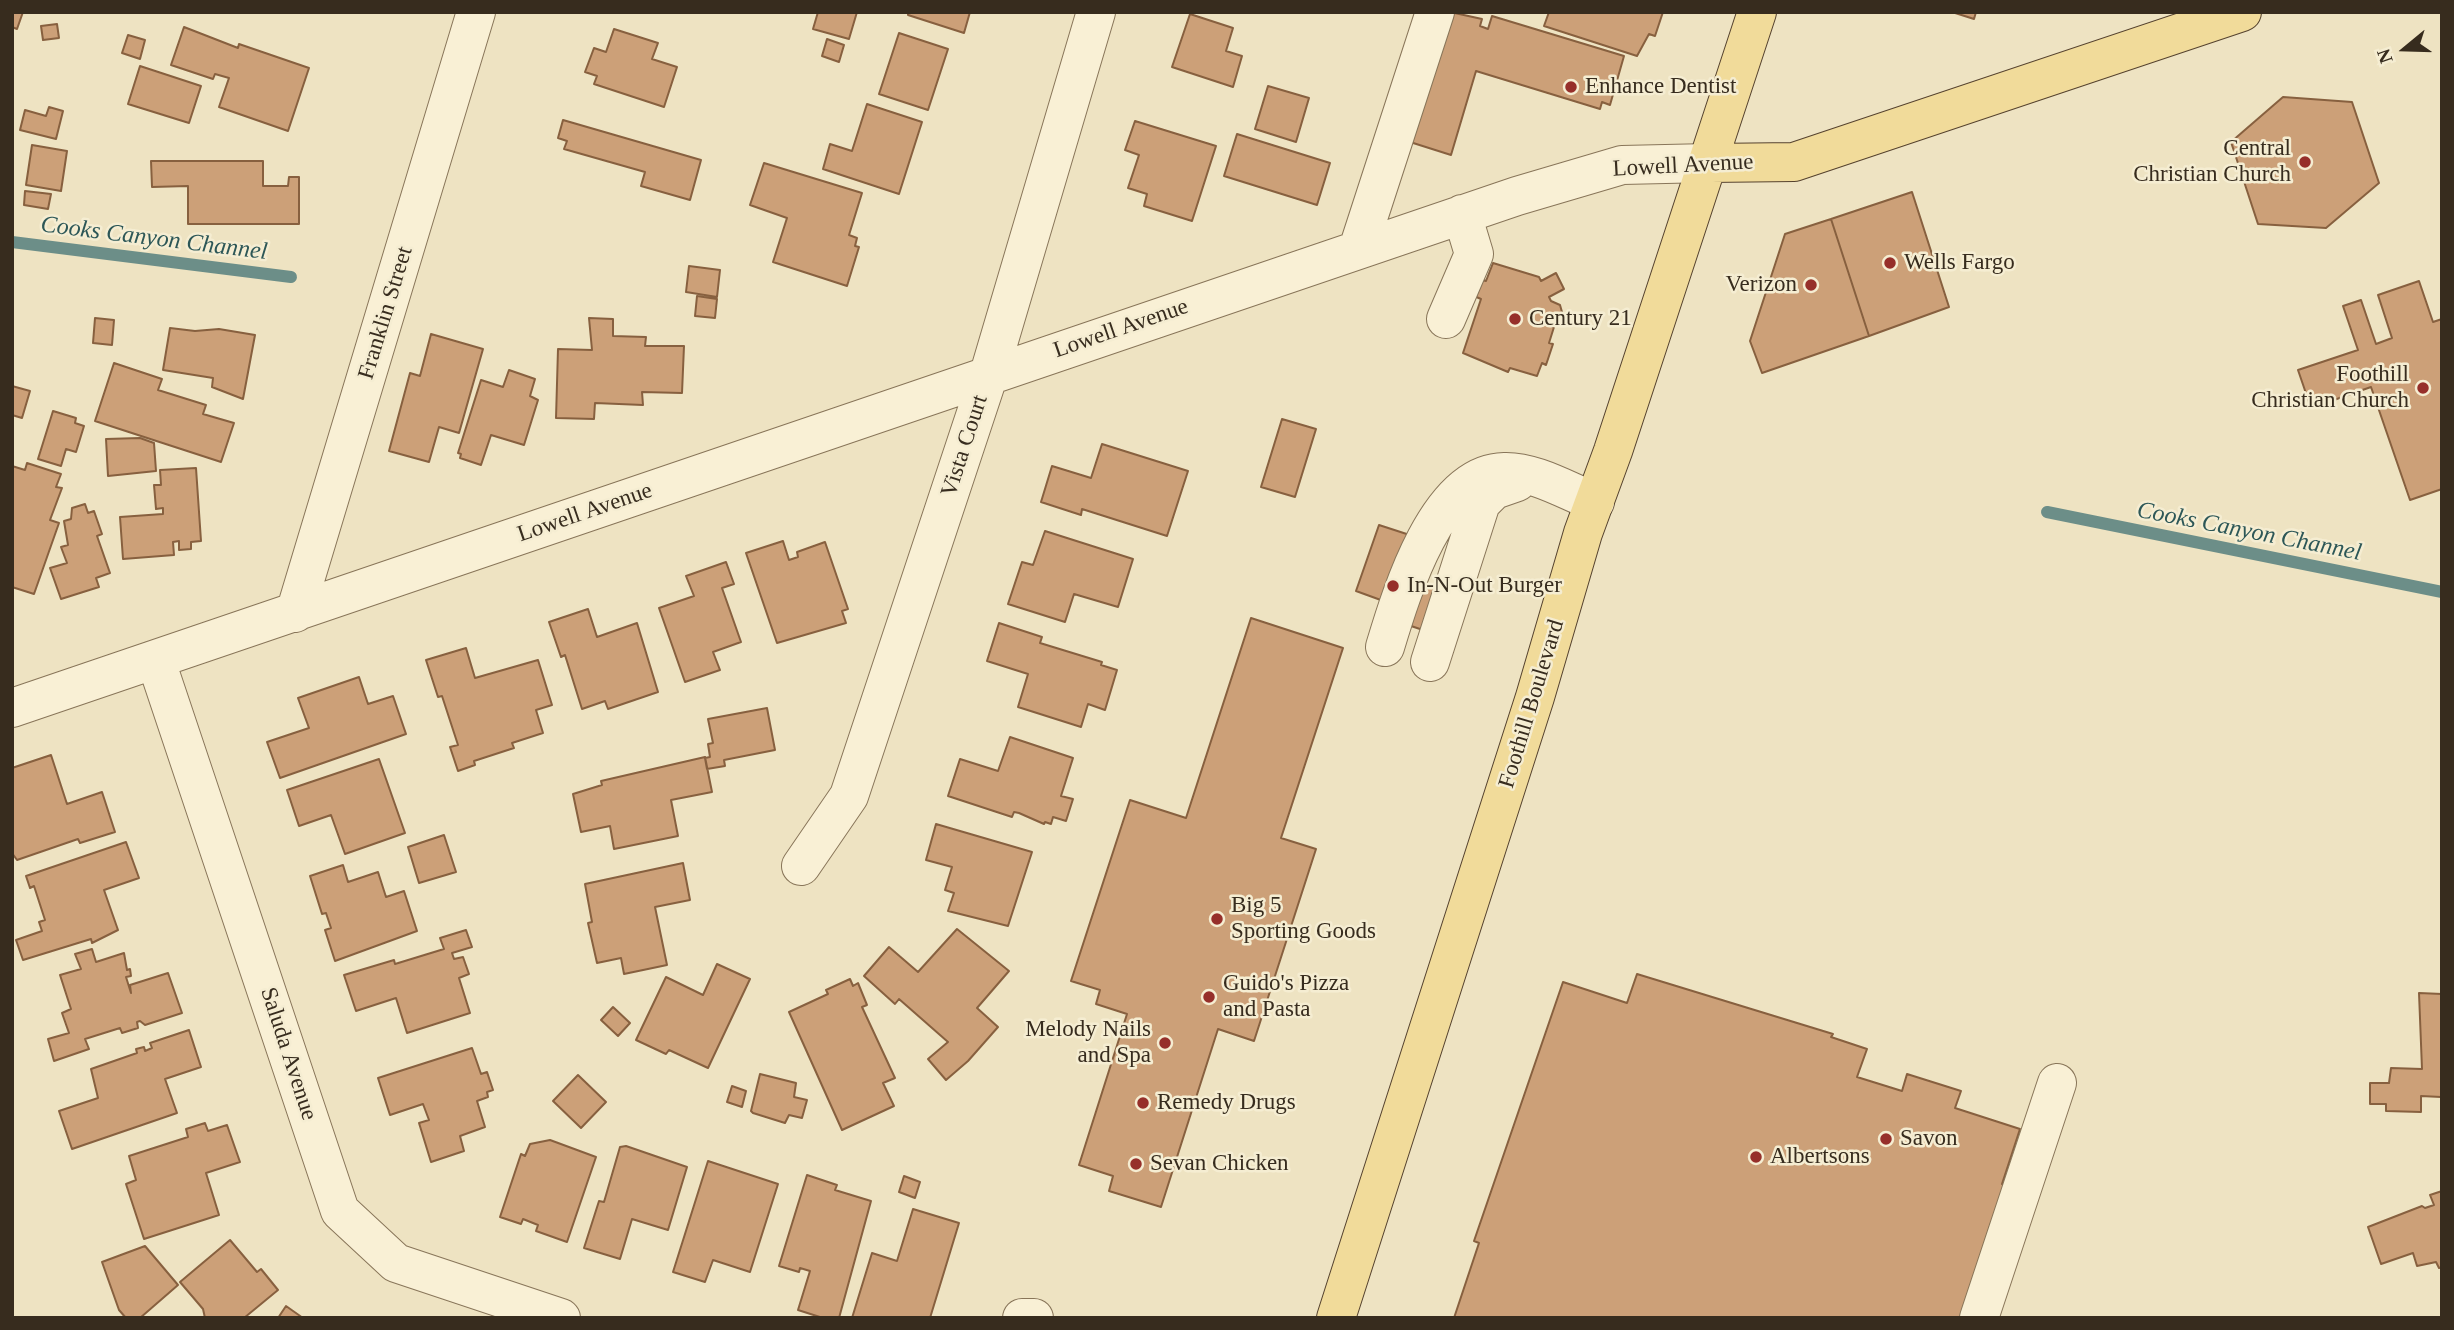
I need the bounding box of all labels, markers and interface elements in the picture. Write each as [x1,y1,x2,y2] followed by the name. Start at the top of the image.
[2370,14,2440,84] north arrow
[2373,46,2397,66] text: N
[1585,73,1736,101] place label: Enhance Dentist
[1563,79,1579,95] marker: Enhance Dentist
[2133,135,2291,189] place label: Central Christian Church
[1612,149,1754,183] street label: Lowell Avenue
[2297,154,2313,170] marker: Central Christian Church
[39,211,269,267] water label: Cooks Canyon Channel
[353,243,419,383] street label: Franklin Street
[1904,249,2015,277] place label: Wells Fargo
[1882,255,1898,271] marker: Wells Fargo
[1725,271,1797,299] place label: Verizon
[1803,277,1819,293] marker: Verizon
[1050,293,1192,365] street label: Lowell Avenue
[1529,305,1632,333] place label: Century 21
[1507,311,1523,327] marker: Century 21
[2251,361,2409,415] place label: Foothill Christian Church
[2415,380,2431,396] marker: Foothill Christian Church
[936,392,994,500] street label: Vista Court
[514,477,656,549] street label: Lowell Avenue
[2134,496,2364,568] water label: Cooks Canyon Channel
[1407,572,1562,600] place label: In-N-Out Burger
[1385,578,1401,594] marker: In-N-Out Burger
[1493,617,1571,791] street label: Foothill Boulevard
[1231,892,1376,946] place label: Big 5 Sporting Goods
[1209,911,1225,927] marker: Big 5 Sporting Goods
[1223,970,1349,1024] place label: Guido's Pizza and Pasta
[254,984,322,1124] street label: Saluda Avenue
[1201,989,1217,1005] marker: Guido's Pizza and Pasta
[1025,1016,1151,1070] place label: Melody Nails and Spa
[1157,1035,1173,1051] marker: Melody Nails and Spa
[1157,1089,1296,1117] place label: Remedy Drugs
[1135,1095,1151,1111] marker: Remedy Drugs
[1900,1125,1958,1153] place label: Savon
[1878,1131,1894,1147] marker: Savon
[1770,1143,1870,1171] place label: Albertsons
[1748,1149,1764,1165] marker: Albertsons
[1150,1150,1289,1178] place label: Sevan Chicken
[1128,1156,1144,1172] marker: Sevan Chicken

